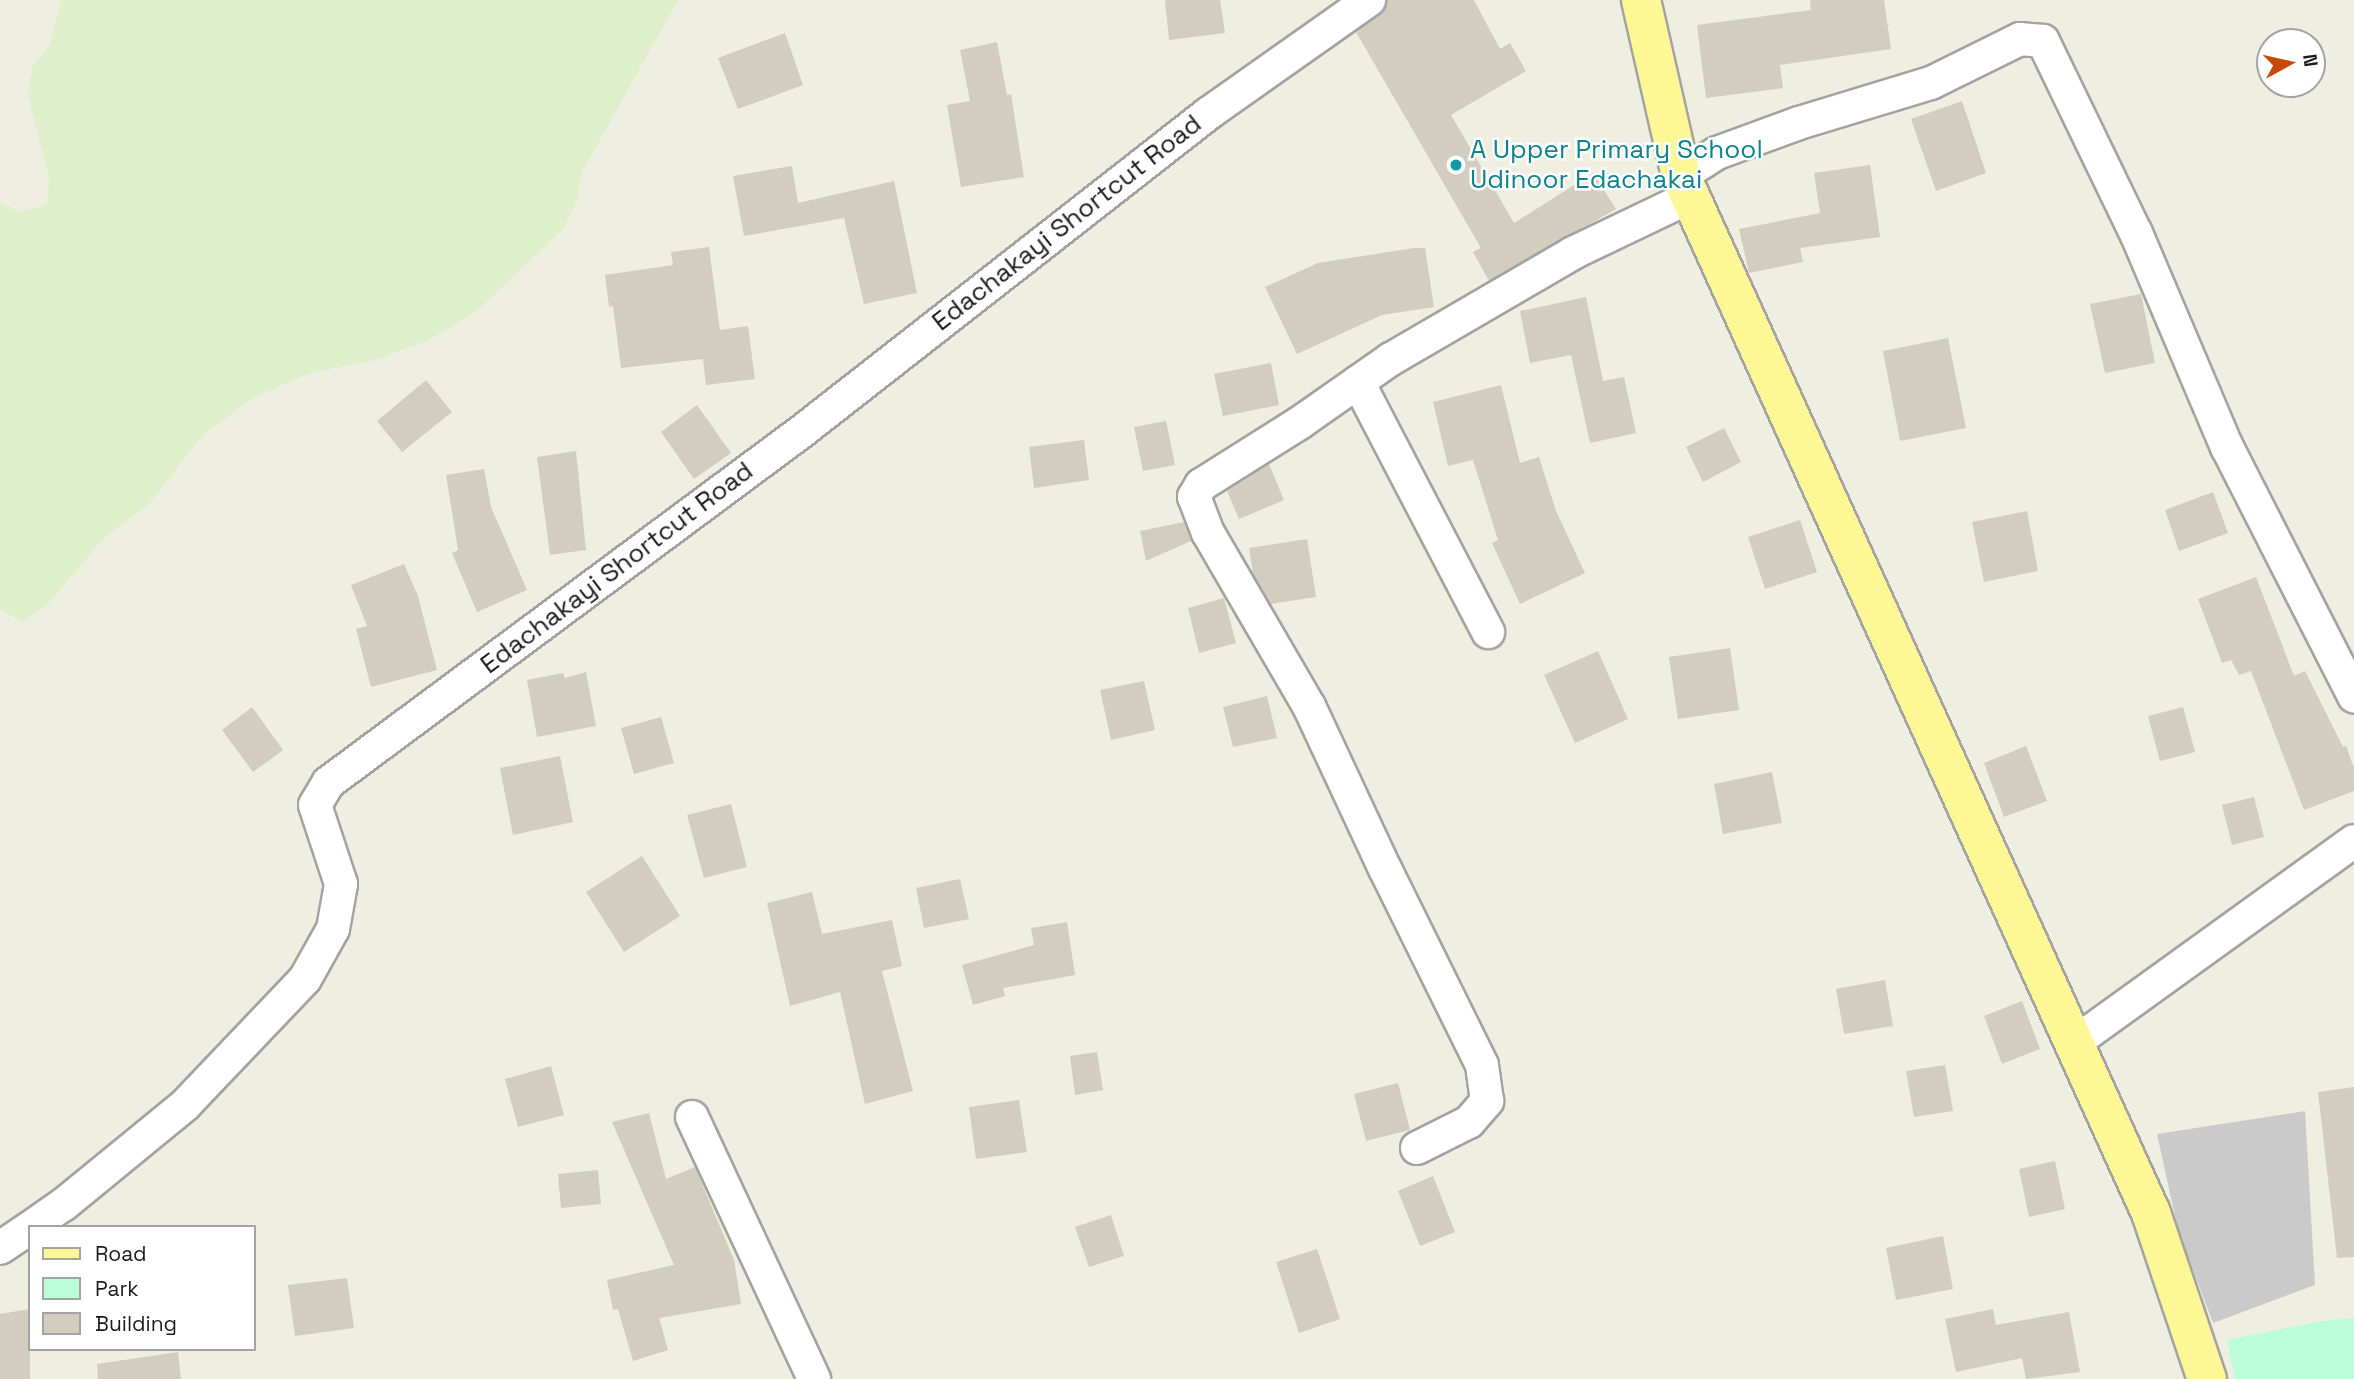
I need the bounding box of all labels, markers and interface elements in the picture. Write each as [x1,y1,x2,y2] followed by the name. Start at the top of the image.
[2256,28,2326,98] north arrow
[2297,52,2324,68] text: N
[926,108,1208,338] street label: Edachakayi Shortcut Road
[1470,134,1763,196] place label: A Upper Primary School Udinoor Edachakai
[1448,157,1464,173] marker: A Upper Primary School Udinoor Edachakai
[475,455,759,681] street label: Edachakayi Shortcut Road
[28,1225,256,1351] legend
[95,1240,147,1267] text: Road
[95,1275,139,1302] text: Park
[95,1310,177,1337] text: Building

